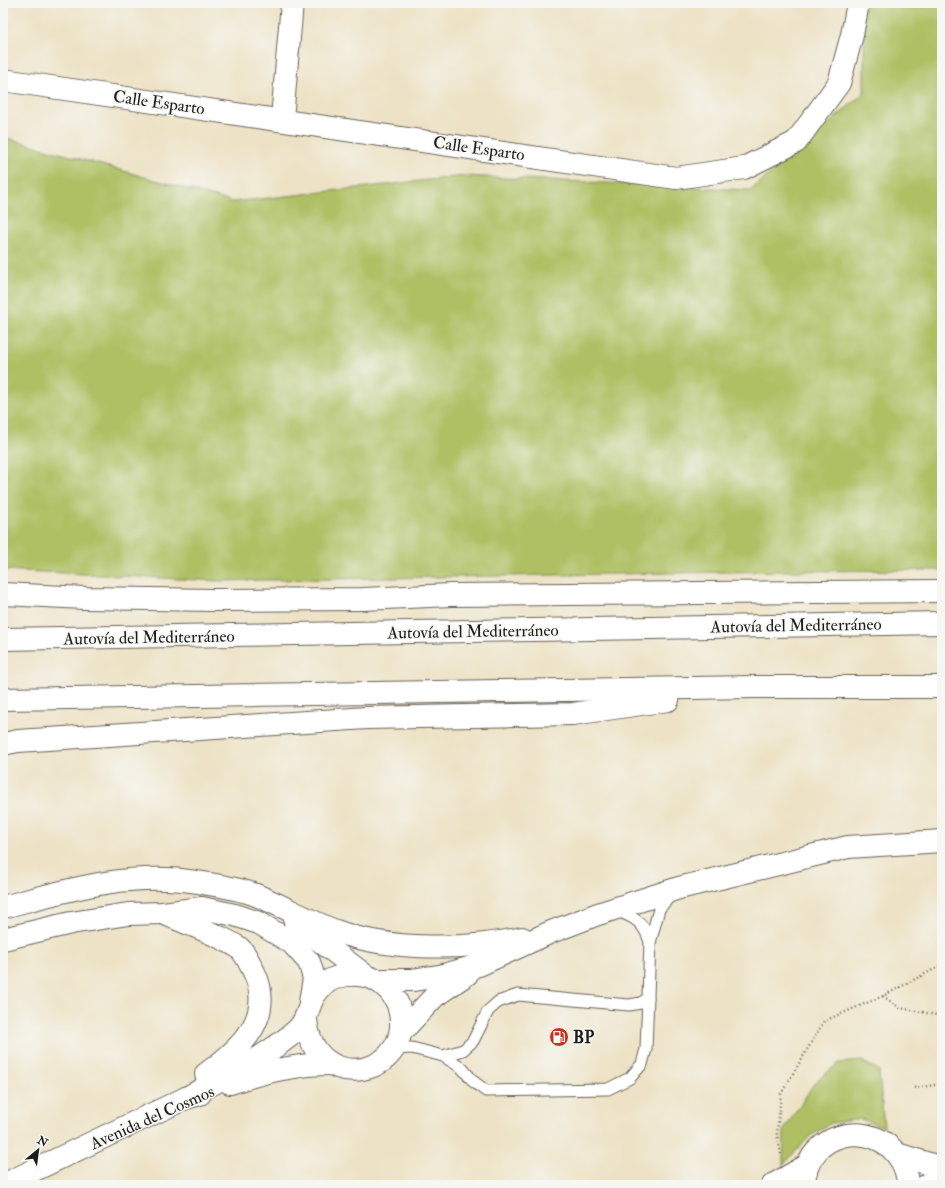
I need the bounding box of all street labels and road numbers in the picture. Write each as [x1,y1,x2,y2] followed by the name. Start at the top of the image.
[112,86,206,120] street label: Calle Esparto
[432,132,526,166] street label: Calle Esparto
[709,614,882,638] street label: Autovía del Mediterráneo
[386,620,559,644] street label: Autovía del Mediterráneo
[62,626,235,650] street label: Autovía del Mediterráneo
[86,1081,218,1155] street label: Avenida del Cosmos

